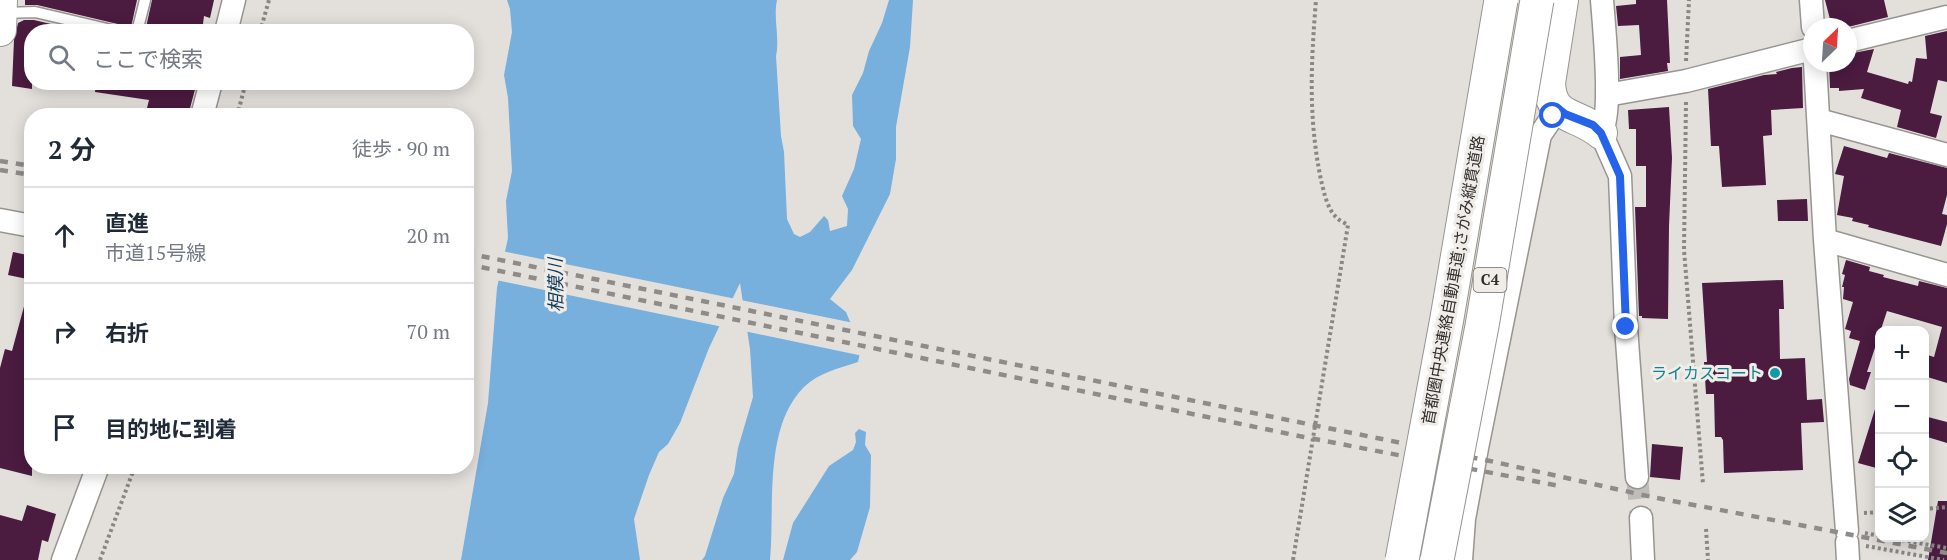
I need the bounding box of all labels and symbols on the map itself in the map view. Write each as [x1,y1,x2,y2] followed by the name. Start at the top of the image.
[1803,18,1857,72] north arrow
[1539,102,1565,128] route start
[1417,134,1489,426] street label: 首都圏中央連絡自動車道;さがみ縦貫道路
[542,256,567,312] water label: 相模川
[1474,268,1506,292] road number: C4
[1612,313,1638,339] route end
[1651,362,1763,384] place label: ライカスコート
[1768,366,1782,380] marker: ライカスコート

